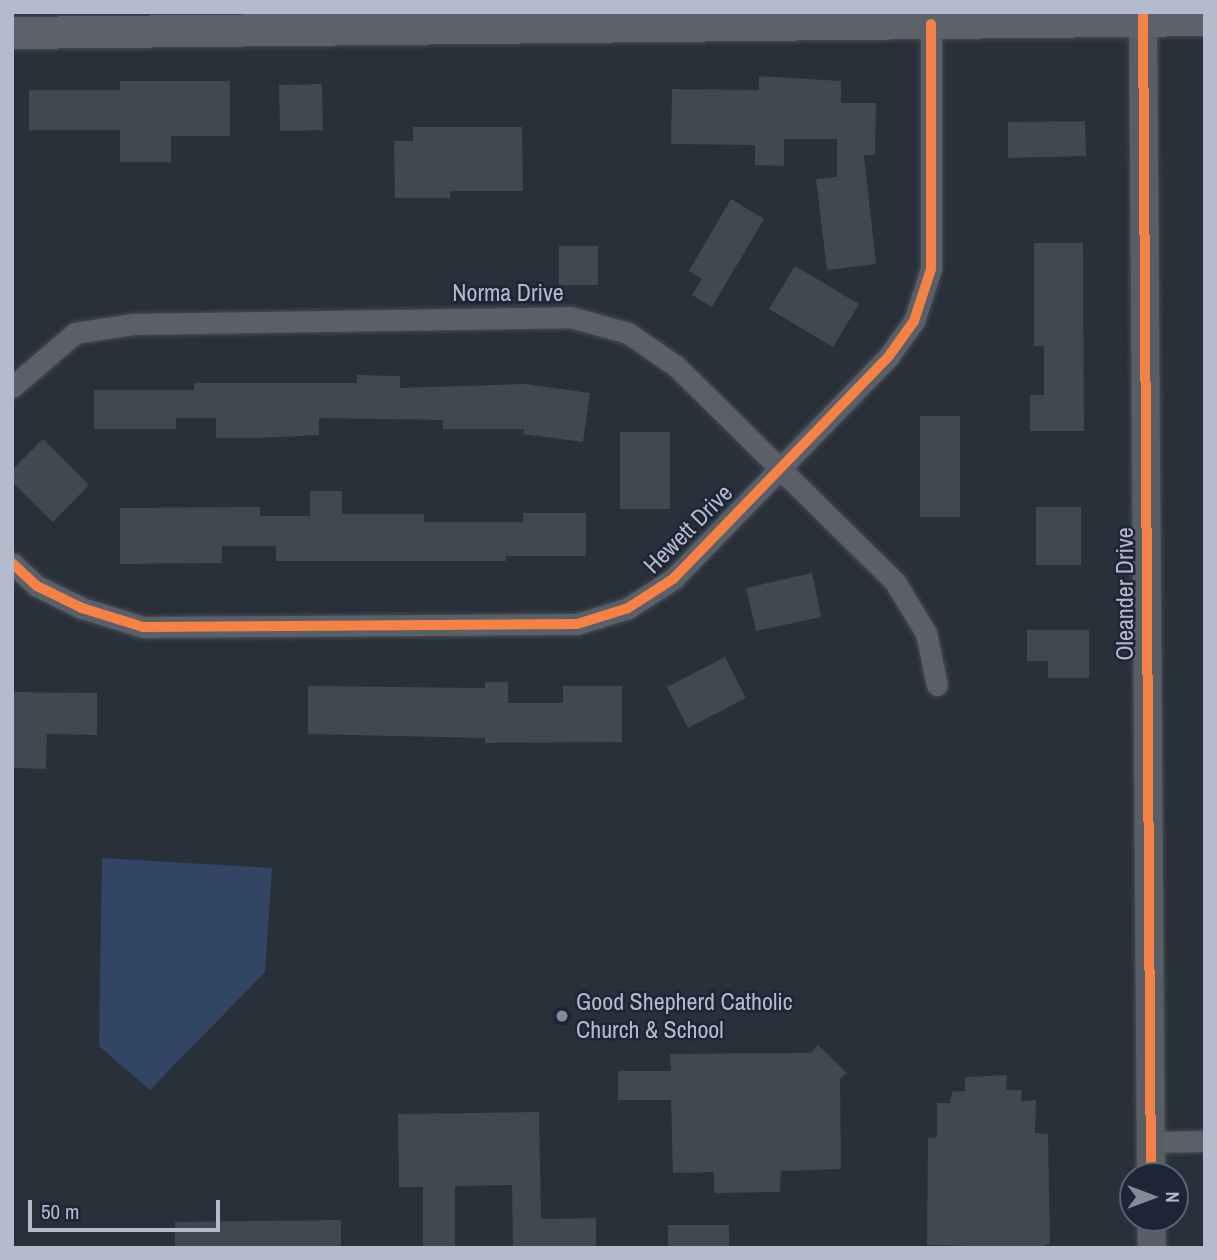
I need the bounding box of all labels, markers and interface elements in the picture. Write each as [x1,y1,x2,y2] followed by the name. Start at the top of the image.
[452,279,564,307] street label: Norma Drive
[638,479,738,579] street label: Hewett Drive
[1111,527,1139,661] street label: Oleander Drive
[576,988,793,1044] place label: Good Shepherd Catholic Church & School
[554,1008,570,1024] marker: Good Shepherd Catholic Church & School
[1119,1162,1189,1232] north arrow
[32,1186,224,1230] scale bar
[1160,1191,1186,1203] text: N
[41,1197,79,1226] text: 50 m

